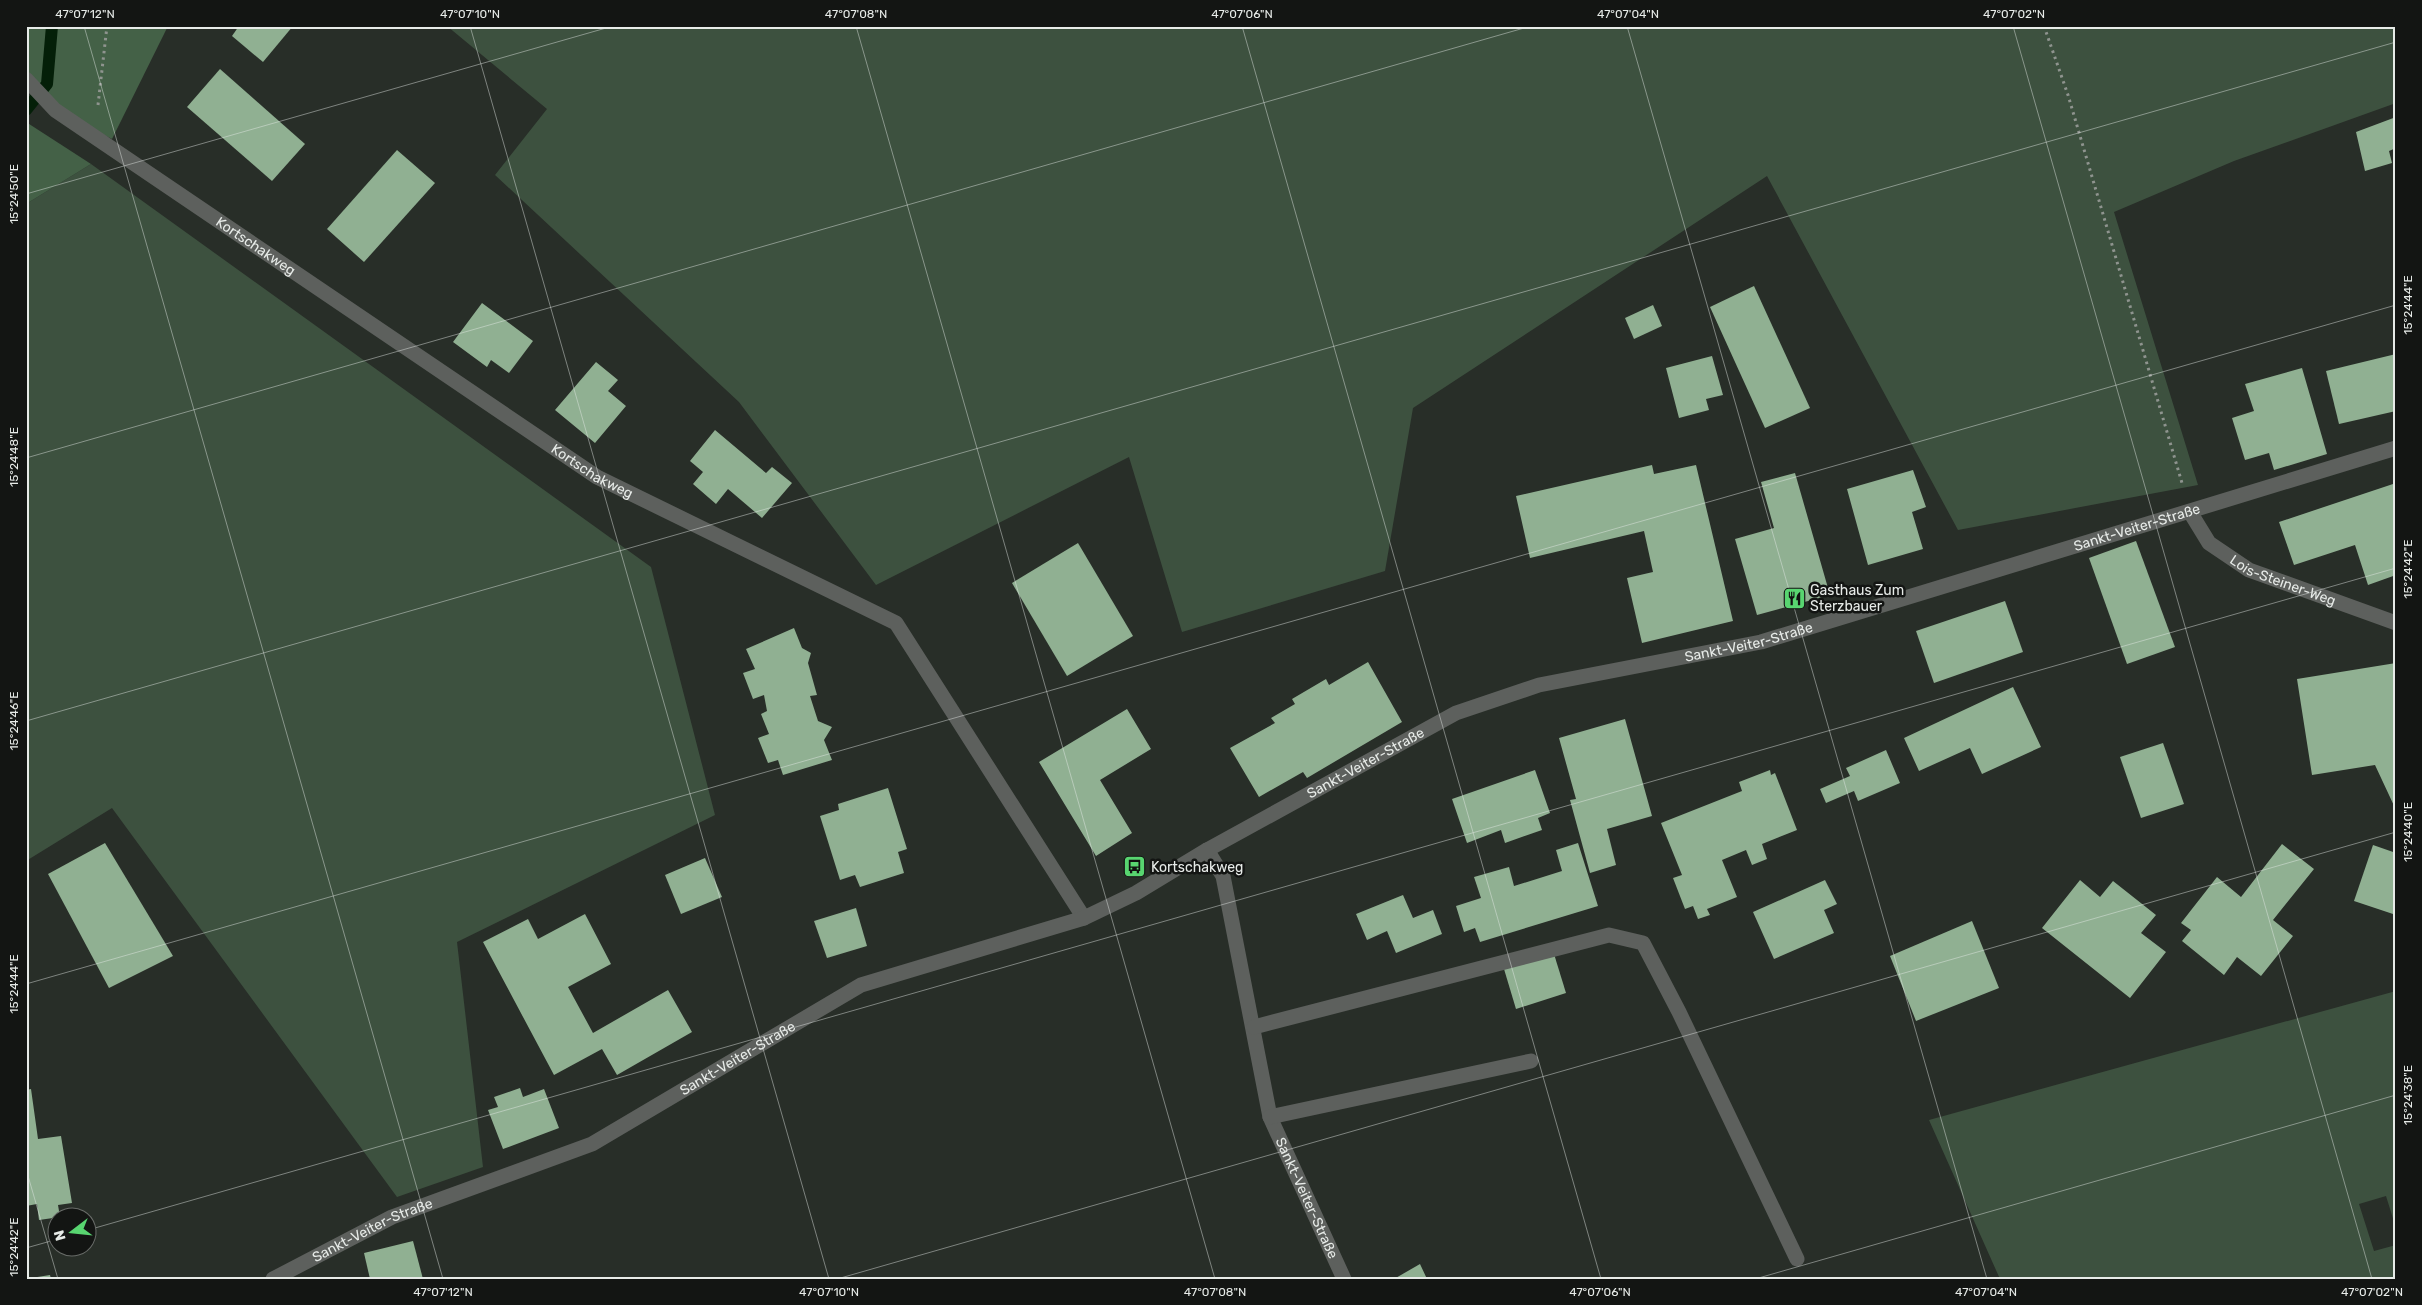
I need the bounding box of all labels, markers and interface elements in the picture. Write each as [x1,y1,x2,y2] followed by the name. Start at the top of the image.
[55,7,115,21] text: 47°07'12"N
[440,7,500,21] text: 47°07'10"N
[825,7,887,21] text: 47°07'08"N
[1211,7,1273,21] text: 47°07'06"N
[1597,7,1659,21] text: 47°07'04"N
[1983,7,2045,21] text: 47°07'02"N
[7,164,21,224] text: 15°24'50"E
[213,213,299,279] street label: Kortschakweg
[2401,275,2415,335] text: 15°24'44"E
[7,427,21,487] text: 15°24'48"E
[548,441,636,502] street label: Kortschakweg
[2072,500,2202,555] street label: Sankt-Veiter-Straße
[2401,539,2415,599] text: 15°24'42"E
[2227,552,2338,610] street label: Lois-Steiner-Weg
[1810,582,1904,615] place label: Gasthaus Zum Sterzbauer
[1782,586,1806,610] restaurant icon: Gasthaus Zum Sterzbauer
[1683,619,1815,666] street label: Sankt-Veiter-Straße
[7,691,21,751] text: 15°24'46"E
[1304,724,1427,802] street label: Sankt-Veiter-Straße
[2401,802,2415,862] text: 15°24'40"E
[1123,855,1147,879] bus stop icon: Kortschakweg
[1151,859,1243,876] place label: Kortschakweg
[7,954,21,1014] text: 15°24'44"E
[677,1018,799,1099] street label: Sankt-Veiter-Straße
[2401,1065,2415,1125] text: 15°24'38"E
[1271,1135,1342,1261] street label: Sankt-Veiter-Straße
[310,1195,435,1266] street label: Sankt-Veiter-Straße
[48,1208,98,1258] north arrow
[7,1217,21,1277] text: 15°24'42"E
[50,1228,70,1243] text: N
[413,1285,473,1299] text: 47°07'12"N
[799,1285,859,1299] text: 47°07'10"N
[1184,1285,1246,1299] text: 47°07'08"N
[1569,1285,1631,1299] text: 47°07'06"N
[1955,1285,2017,1299] text: 47°07'04"N
[2341,1285,2403,1299] text: 47°07'02"N

